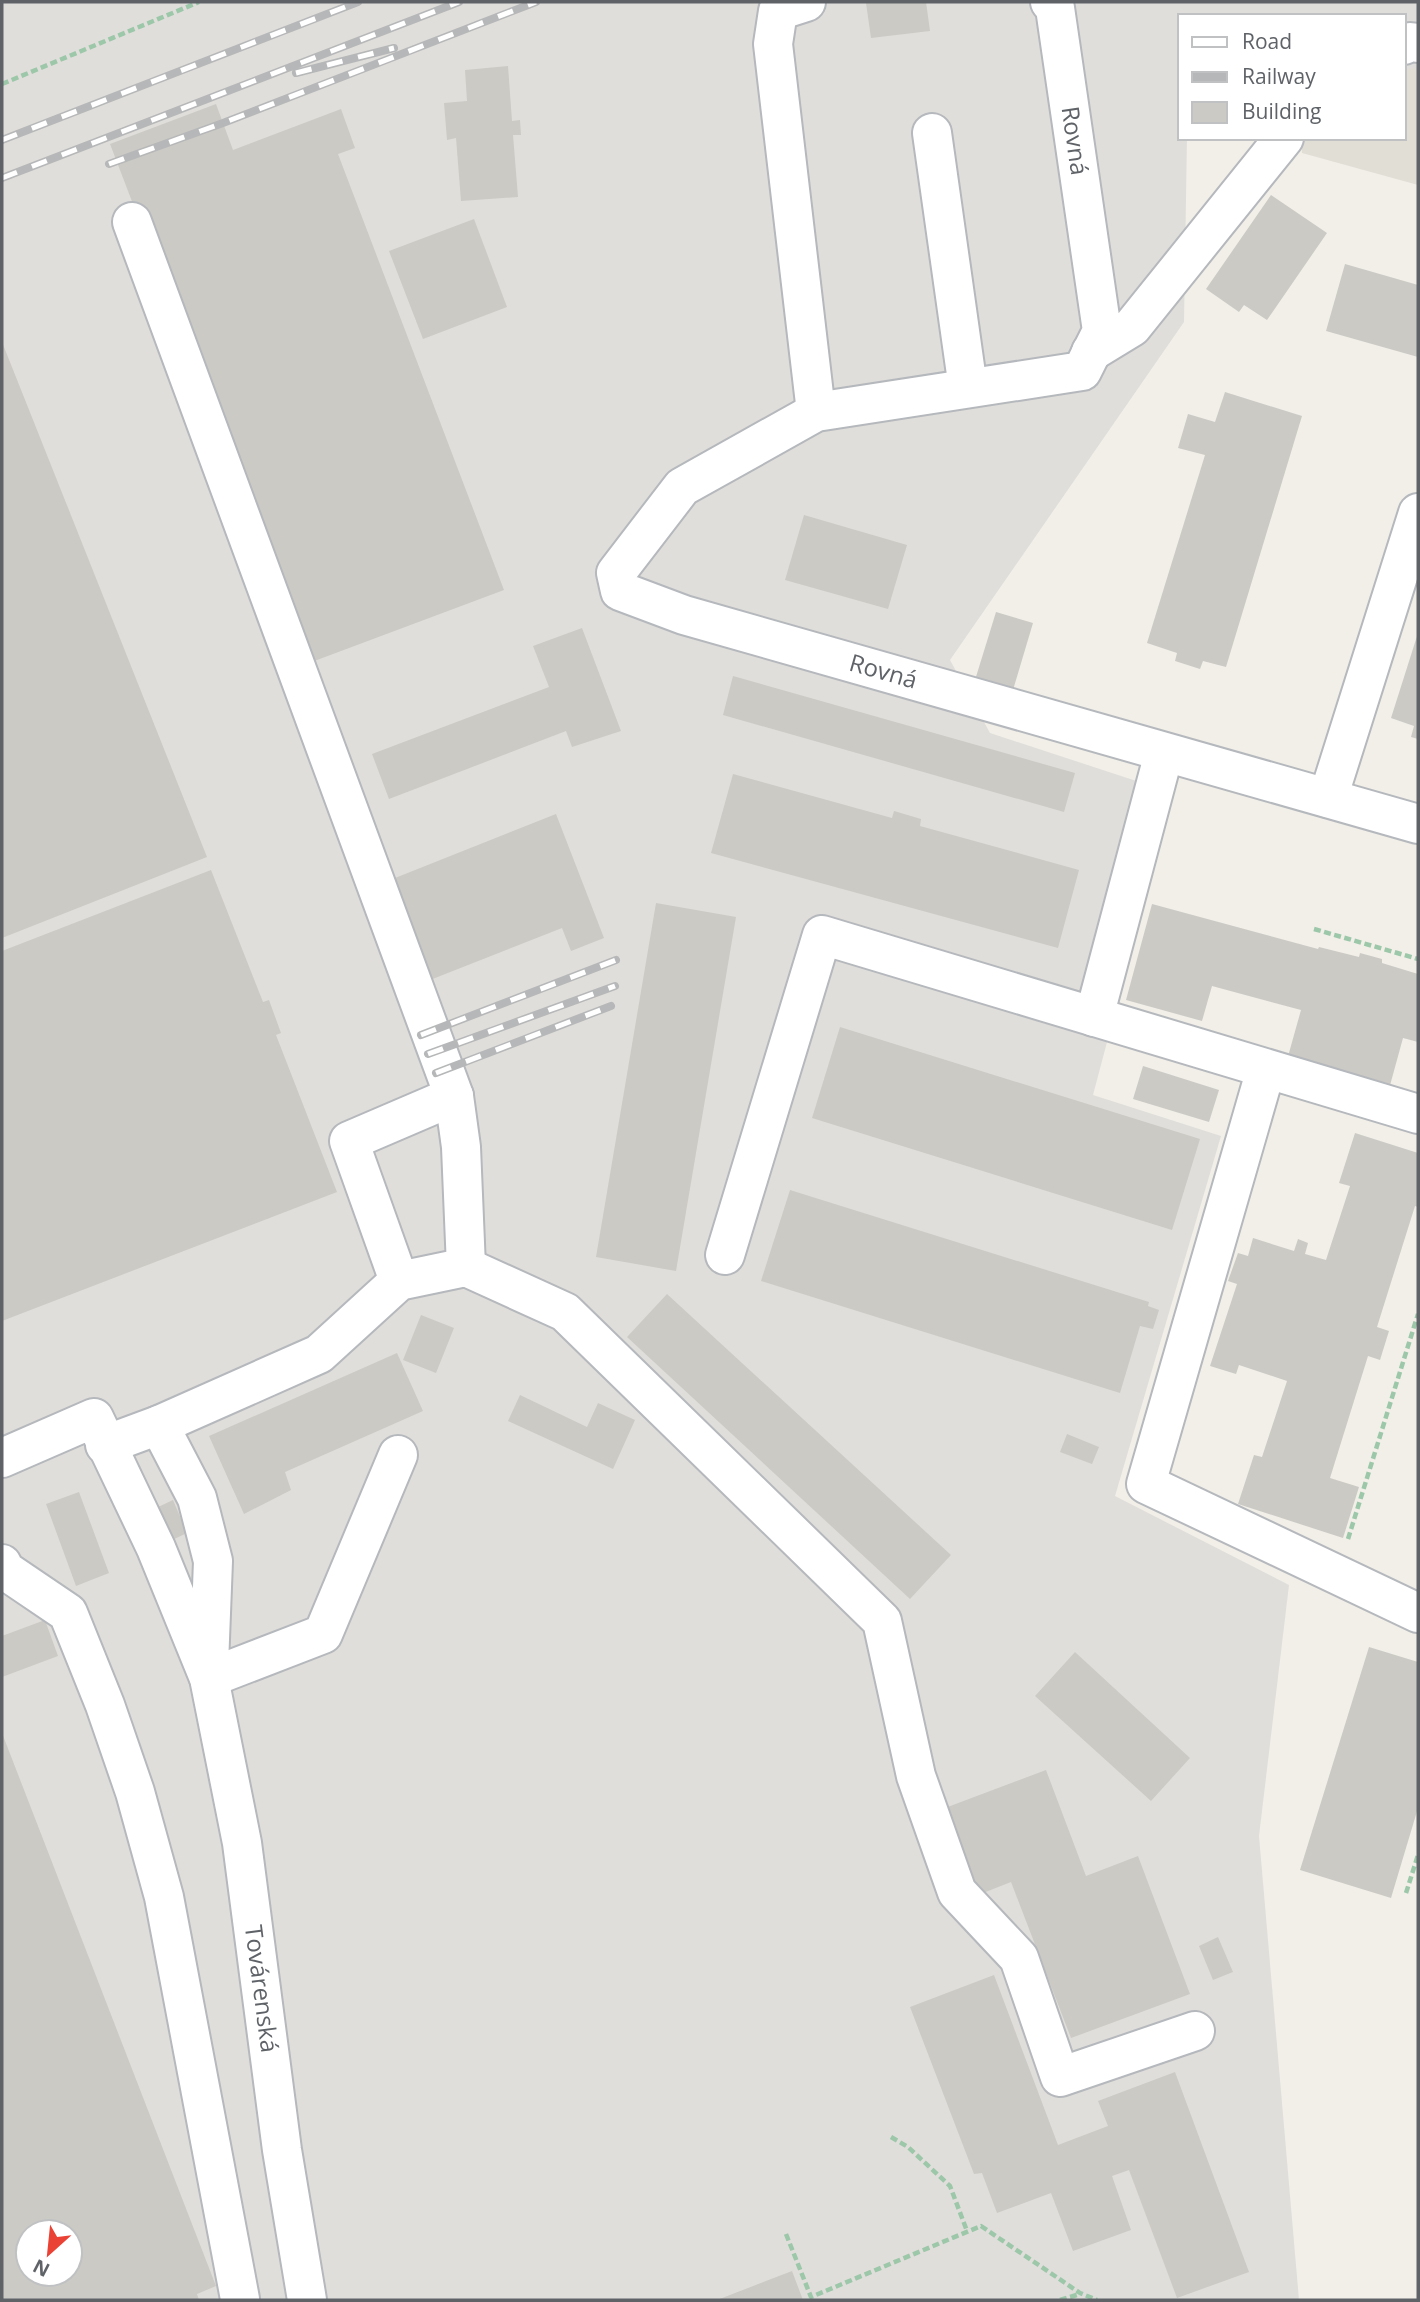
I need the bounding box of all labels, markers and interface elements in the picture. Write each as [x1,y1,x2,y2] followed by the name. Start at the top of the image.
[1178,14,1406,140] legend
[1242,27,1292,55] text: Road
[1242,62,1316,90] text: Railway
[1242,97,1321,125] text: Building
[1054,104,1097,177] street label: Rovná
[846,645,922,696] street label: Rovná
[238,1923,287,2054] street label: Továrenská
[14,2218,84,2288] north arrow
[28,2253,54,2283] text: N

